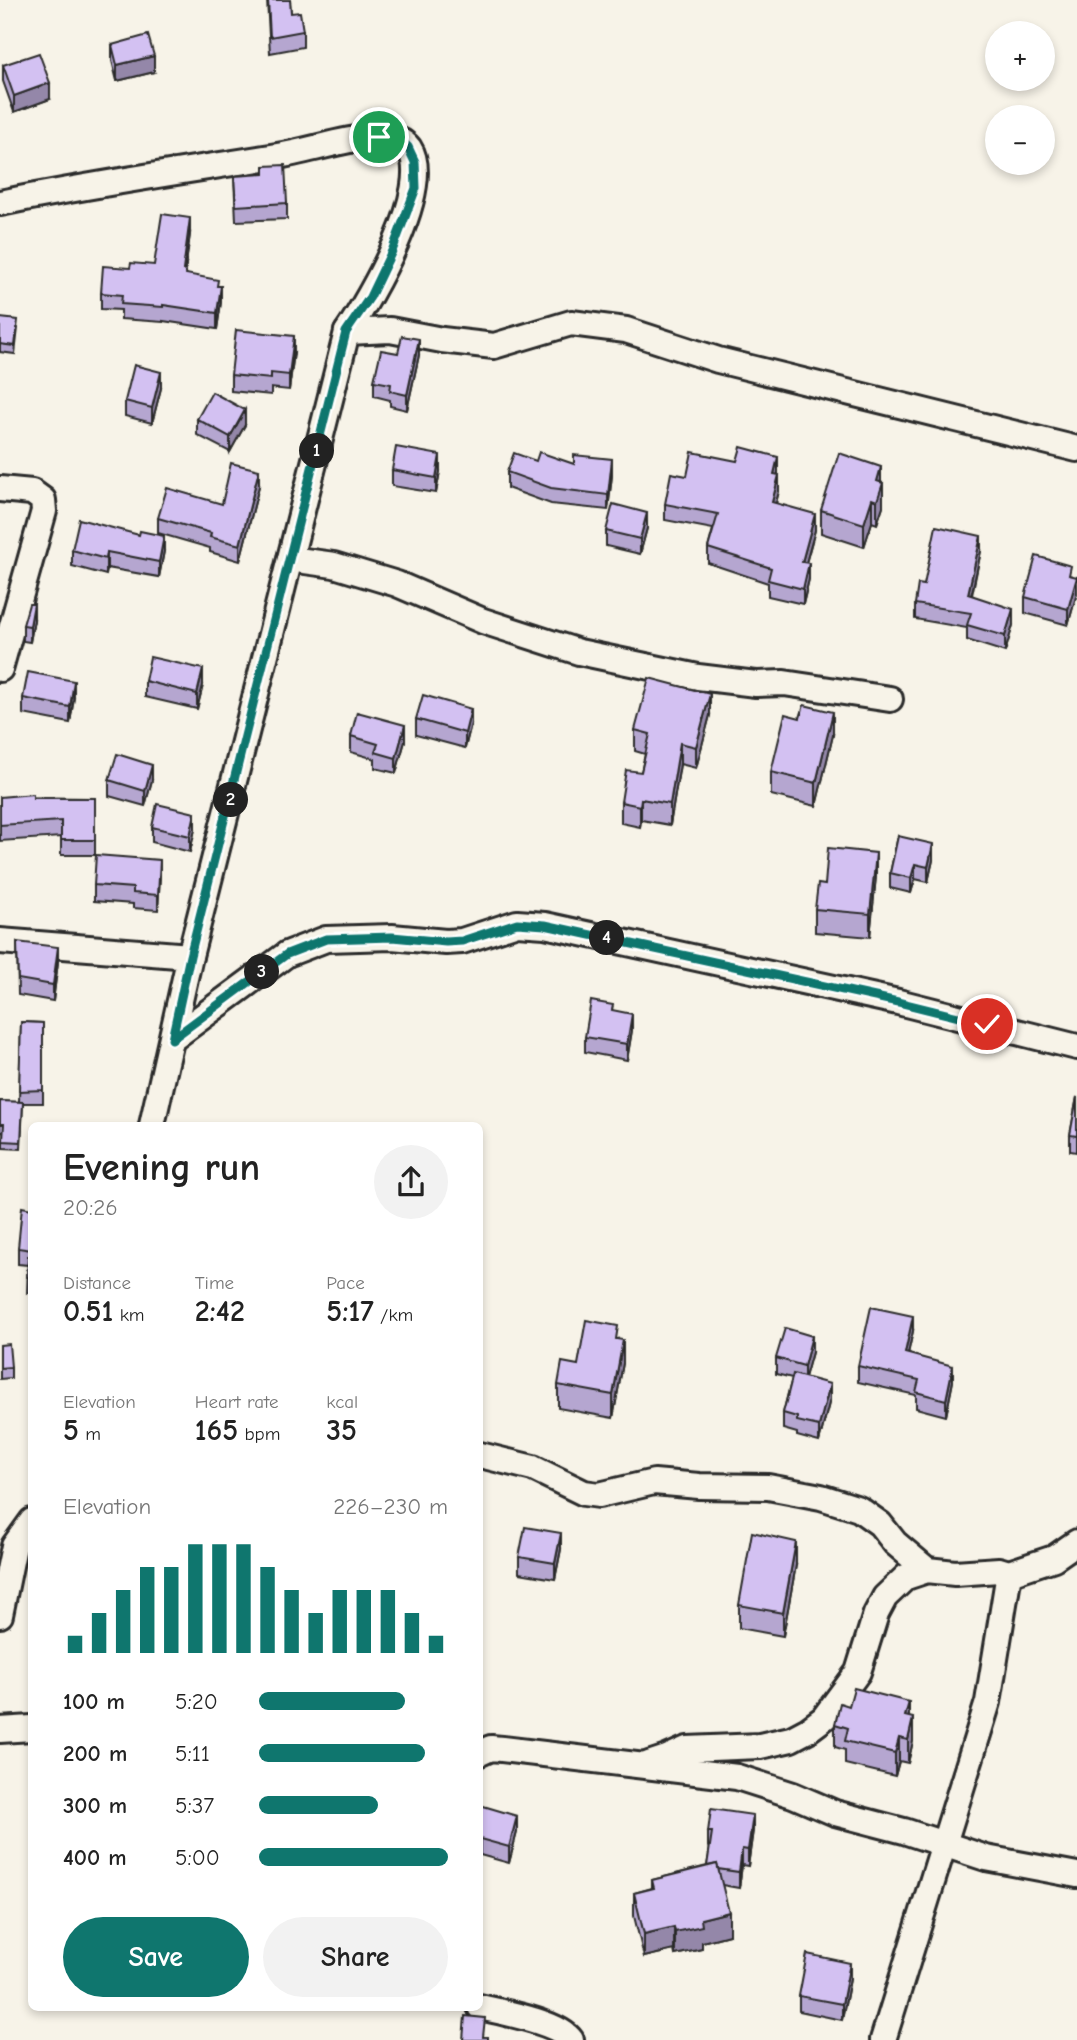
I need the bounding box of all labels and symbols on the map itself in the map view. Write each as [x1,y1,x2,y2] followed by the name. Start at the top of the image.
[349,107,409,167] pin
[300,434,334,468] pin: 1
[214,782,248,818] pin: 2
[590,920,624,956] pin: 4
[244,954,280,990] pin: 3
[957,994,1017,1054] pin

